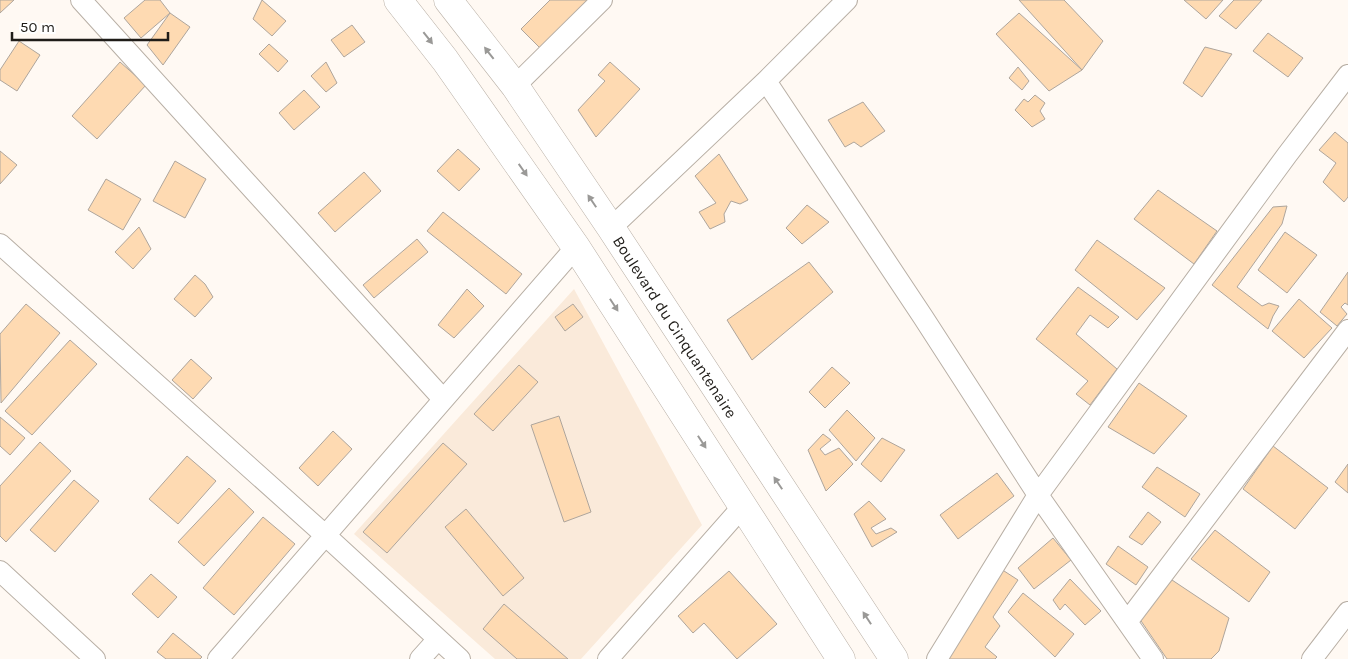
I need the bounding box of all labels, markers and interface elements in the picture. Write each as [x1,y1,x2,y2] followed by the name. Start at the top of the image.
[12,10,169,42] scale bar
[20,18,55,36] text: 50 m
[423,32,433,45] one-way arrow
[484,46,494,60] one-way arrow
[518,164,528,177] one-way arrow
[587,194,597,207] one-way arrow
[609,232,741,422] street label: Boulevard du Cinquantenaire
[609,299,618,312] one-way arrow
[697,435,706,448] one-way arrow
[773,476,782,489] one-way arrow
[862,612,872,625] one-way arrow

